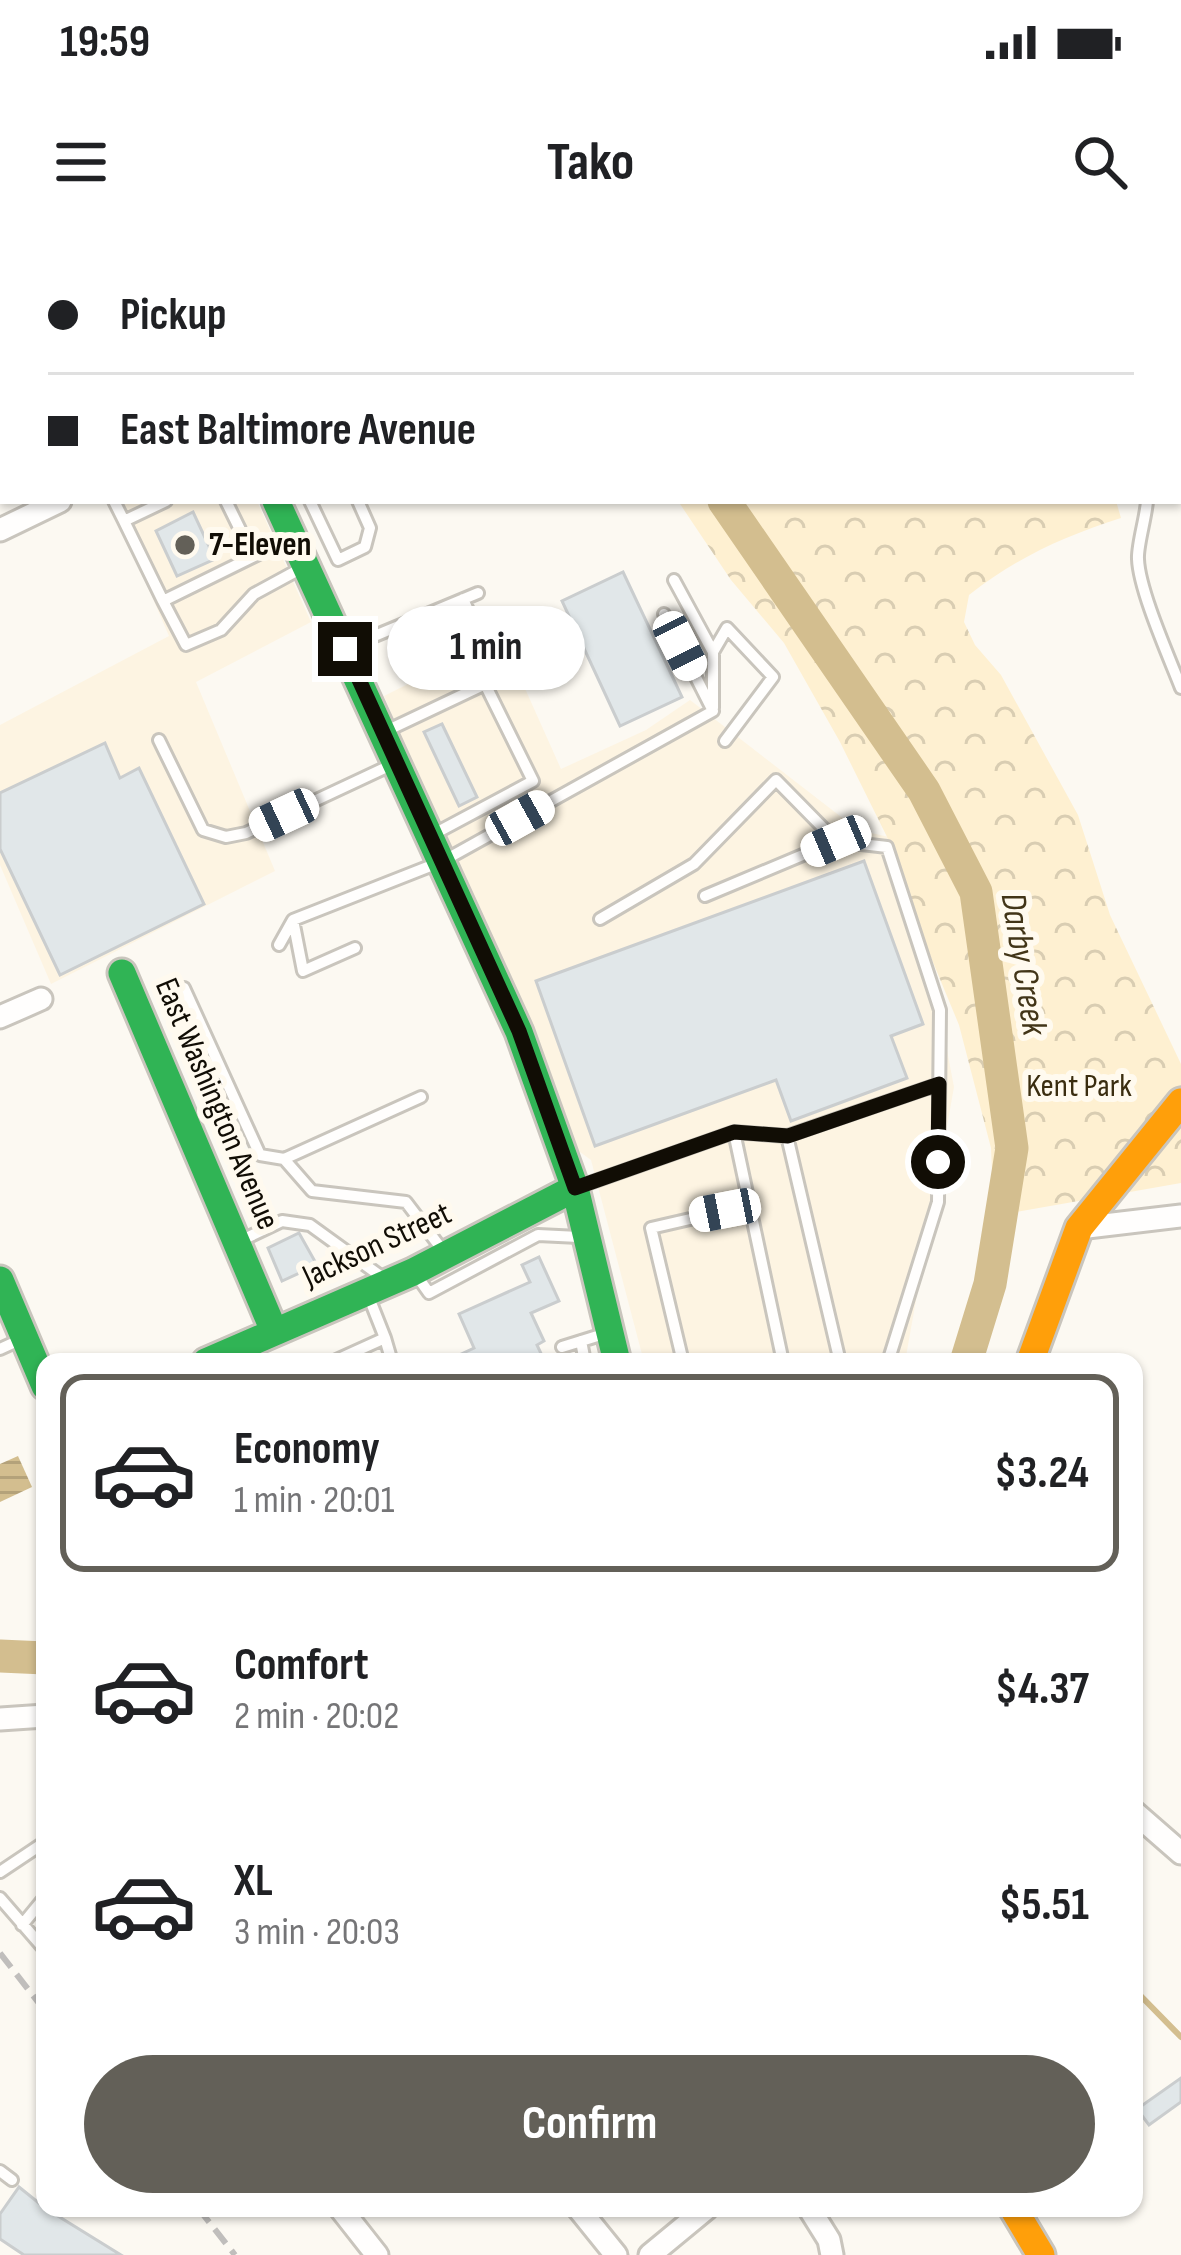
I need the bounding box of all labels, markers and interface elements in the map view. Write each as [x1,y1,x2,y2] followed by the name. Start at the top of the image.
[60,15,150,70] text: 19:59
[48,129,114,195] icon: menu
[1067,129,1133,195] icon: search
[547,130,634,195] text: Tako
[120,288,227,343] text: Pickup
[120,403,476,458] text: East Baltimore Avenue
[209,525,311,565] place label: 7-Eleven
[172,532,198,558] marker: 7-Eleven
[648,606,712,686] car
[387,607,585,691] callout: 1 min
[318,622,372,676] route end
[450,624,522,671] text: 1 min
[244,783,324,847] car
[480,785,560,851] car
[796,810,876,872] car
[991,890,1056,1040] water label: Darby Creek
[146,972,288,1236] street label: East Washington Avenue
[1026,1066,1132,1106] park label: Kent Park
[911,1135,965,1189] route start
[686,1185,764,1235] car
[295,1193,458,1297] street label: Jackson Street
[90,1419,198,1527] icon: car
[234,1422,380,1477] text: Economy
[994,1446,1089,1501] text: $3.24
[234,1477,394,1524] text: 1 min · 20:01
[90,1635,198,1743] icon: car
[234,1638,369,1693] text: Comfort
[995,1662,1089,1717] text: $4.37
[234,1693,399,1740] text: 2 min · 20:02
[90,1851,198,1959] icon: car
[234,1854,273,1909] text: XL
[999,1878,1089,1933] text: $5.51
[234,1909,400,1956] text: 3 min · 20:03
[84,2055,1095,2193] button: Confirm

